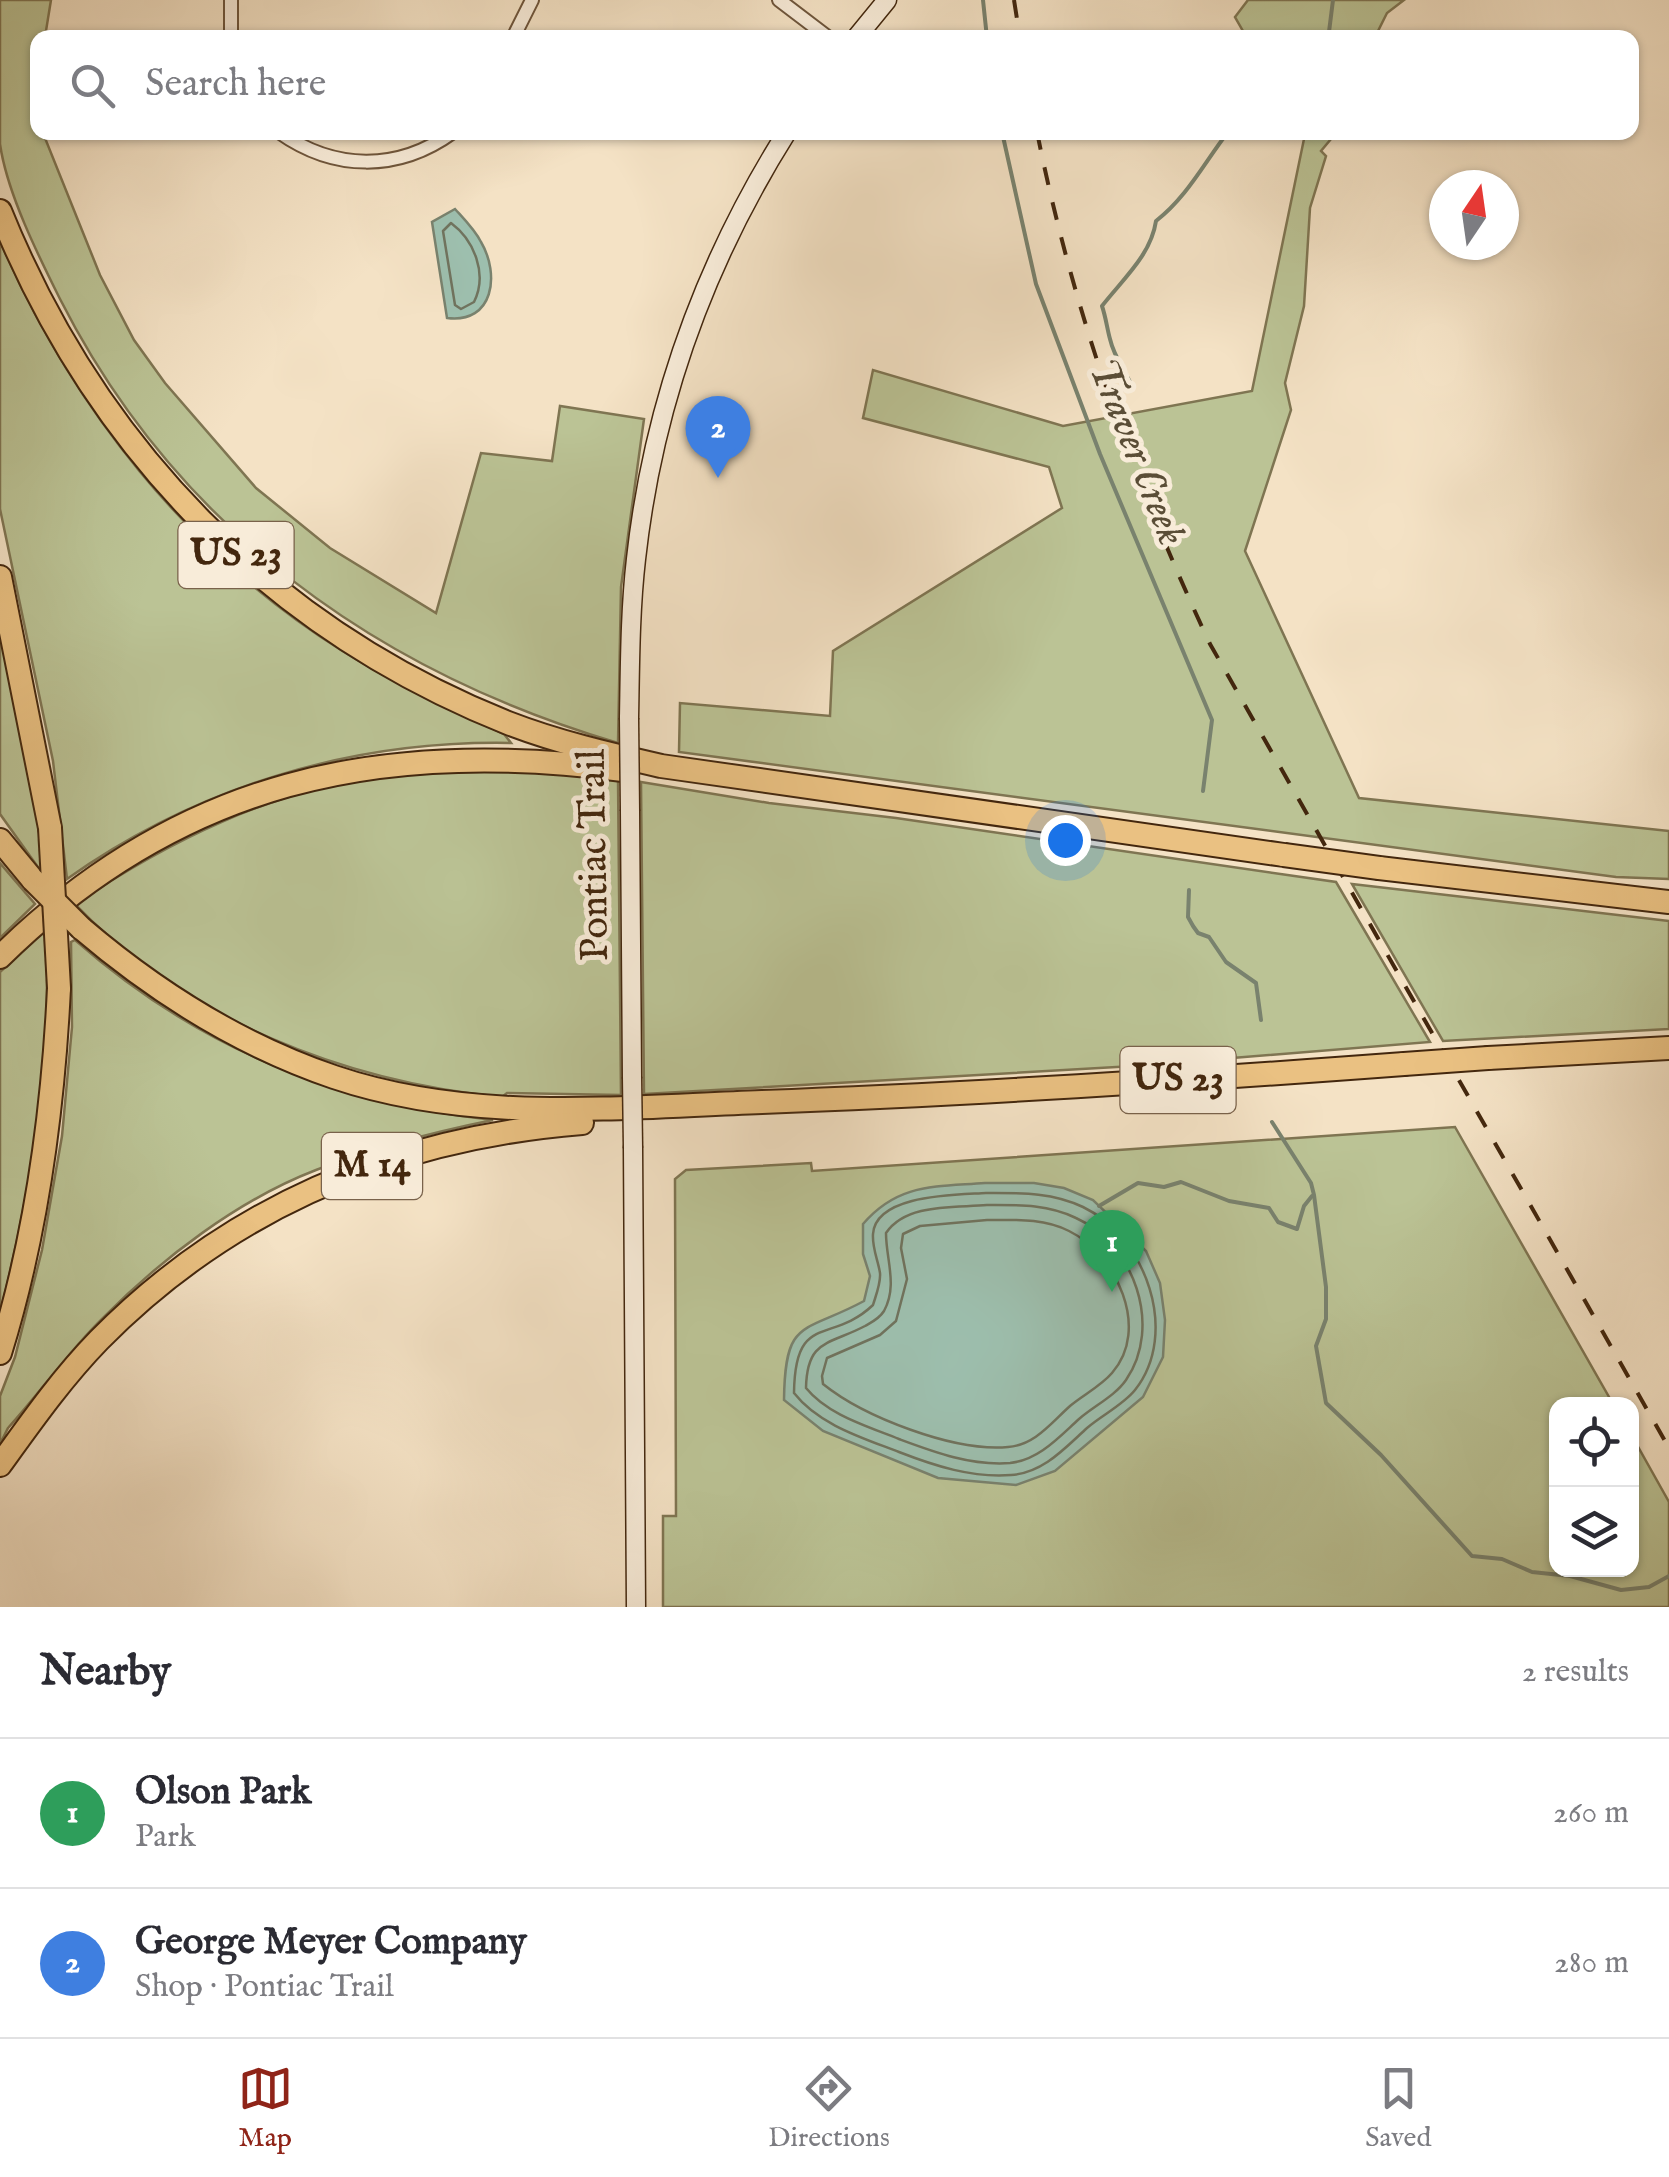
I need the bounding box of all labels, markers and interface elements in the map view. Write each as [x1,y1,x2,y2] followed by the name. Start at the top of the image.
[30,30,1639,140] search box
[65,58,120,113] icon: search
[145,61,326,109] text: Search here
[1429,170,1519,260] north arrow
[1075,351,1198,553] water label: Traver Creek
[686,396,750,478] pin: 2
[178,522,294,588] road number: US 23
[568,748,622,962] street label: Pontiac Trail
[1040,815,1091,866] your location
[1120,1047,1236,1113] road number: US 23
[322,1133,422,1199] road number: M 14
[1080,1210,1144,1292] pin: 1
[1549,1397,1639,1577] map controls
[1549,1397,1639,1487] button: locate
[1549,1487,1639,1577] button: layers
[40,1646,171,1699] text: Nearby
[1522,1652,1629,1693] text: 2 results
[135,1769,311,1817] text: Olson Park
[67,1793,78,1834] text: 1
[1553,1793,1629,1834] text: 260 m
[135,1817,196,1858] text: Park
[135,1919,527,1967] text: George Meyer Company
[65,1943,80,1984] text: 2
[1554,1943,1629,1984] text: 280 m
[135,1967,394,2008] text: Shop · Pontiac Trail
[238,2061,293,2156] tab: Map
[768,2061,890,2156] tab: Directions
[1365,2061,1431,2156] tab: Saved

